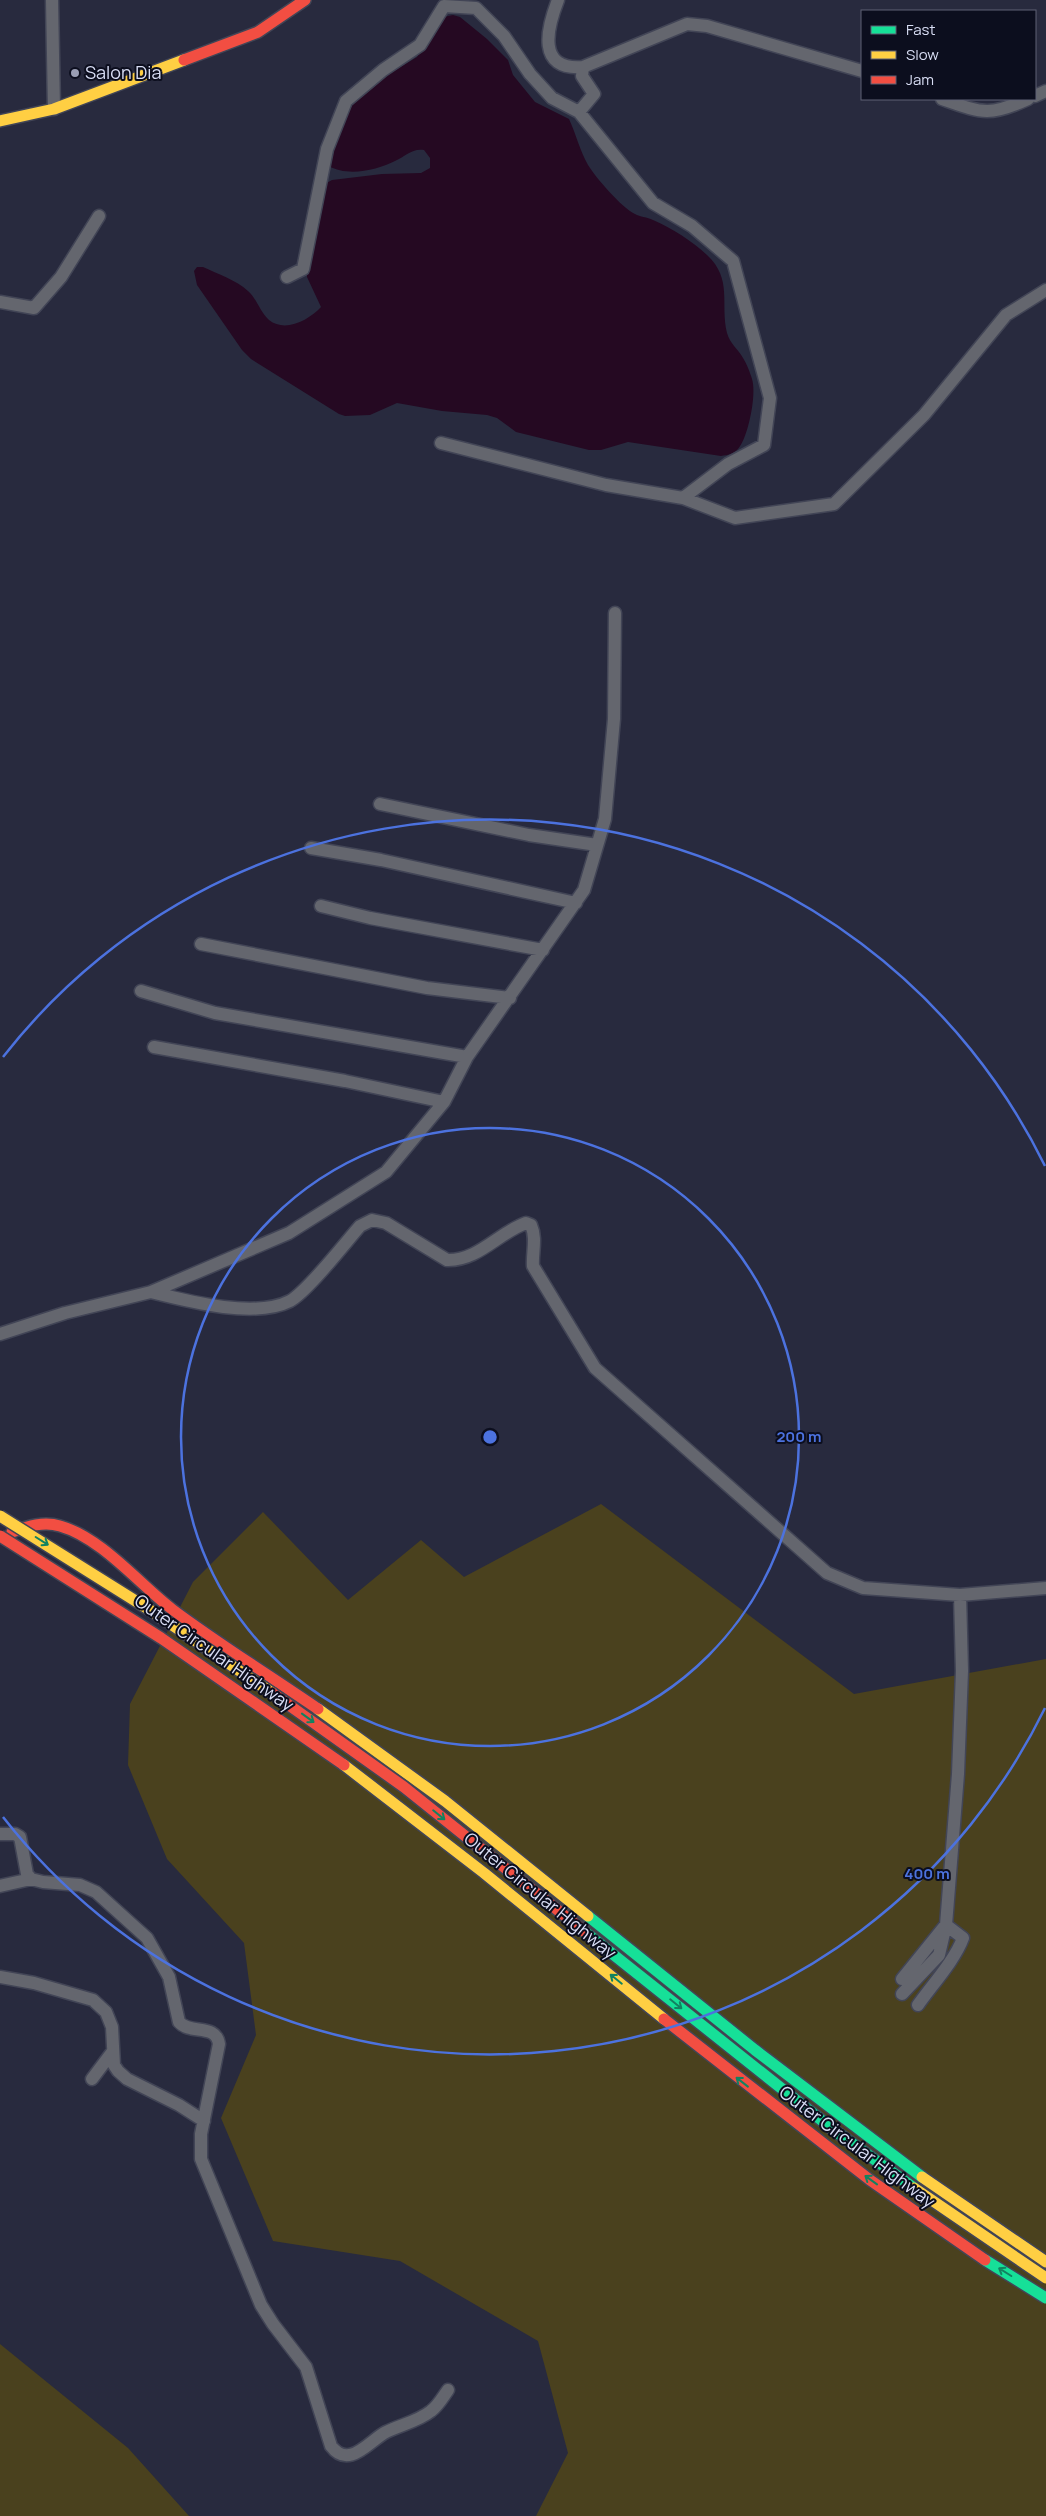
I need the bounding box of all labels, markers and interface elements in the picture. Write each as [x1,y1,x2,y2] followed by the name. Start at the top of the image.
[861,10,1036,100] legend
[906,19,935,40] text: Fast
[906,44,939,65] text: Slow
[85,60,162,84] place label: Salon Dia
[69,67,81,79] marker: Salon Dia
[906,69,934,90] text: Jam
[776,1426,822,1447] text: 200 m
[481,1428,499,1446] centre of rings
[34,1537,48,1547] one-way arrow
[130,1588,300,1717] street label: Outer Circular Highway
[301,1713,315,1723] one-way arrow
[432,1809,445,1820] one-way arrow
[459,1826,622,1965] street label: Outer Circular Highway
[904,1863,950,1884] text: 400 m
[609,1973,622,1984] one-way arrow
[669,1998,682,2009] one-way arrow
[735,2076,748,2087] one-way arrow
[775,2080,941,2213] street label: Outer Circular Highway
[865,2175,878,2186] one-way arrow
[998,2267,1012,2277] one-way arrow

